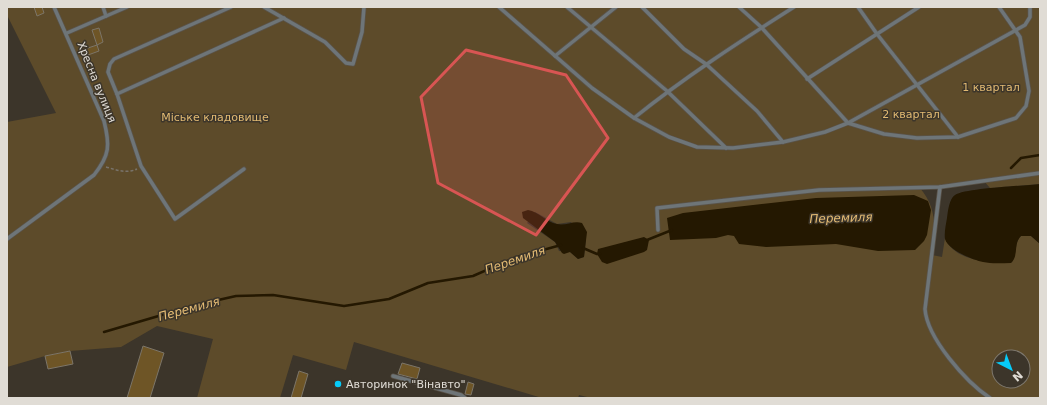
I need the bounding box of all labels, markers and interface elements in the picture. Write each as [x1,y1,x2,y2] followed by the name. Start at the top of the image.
[74,40,119,125] street label: Хресна вулиця
[962,81,1020,94] park label: 1 квартал
[882,108,940,121] park label: 2 квартал
[161,111,269,124] park label: Міське кладовище
[809,210,873,226] water label: Перемиля
[483,243,547,277] water label: Перемиля
[157,294,221,324] water label: Перемиля
[991,349,1031,389] north arrow
[1010,368,1025,384] text: N
[346,378,466,391] place label: Авторинок "Вінавто"
[333,379,343,389] marker: Авторинок "Вінавто"

